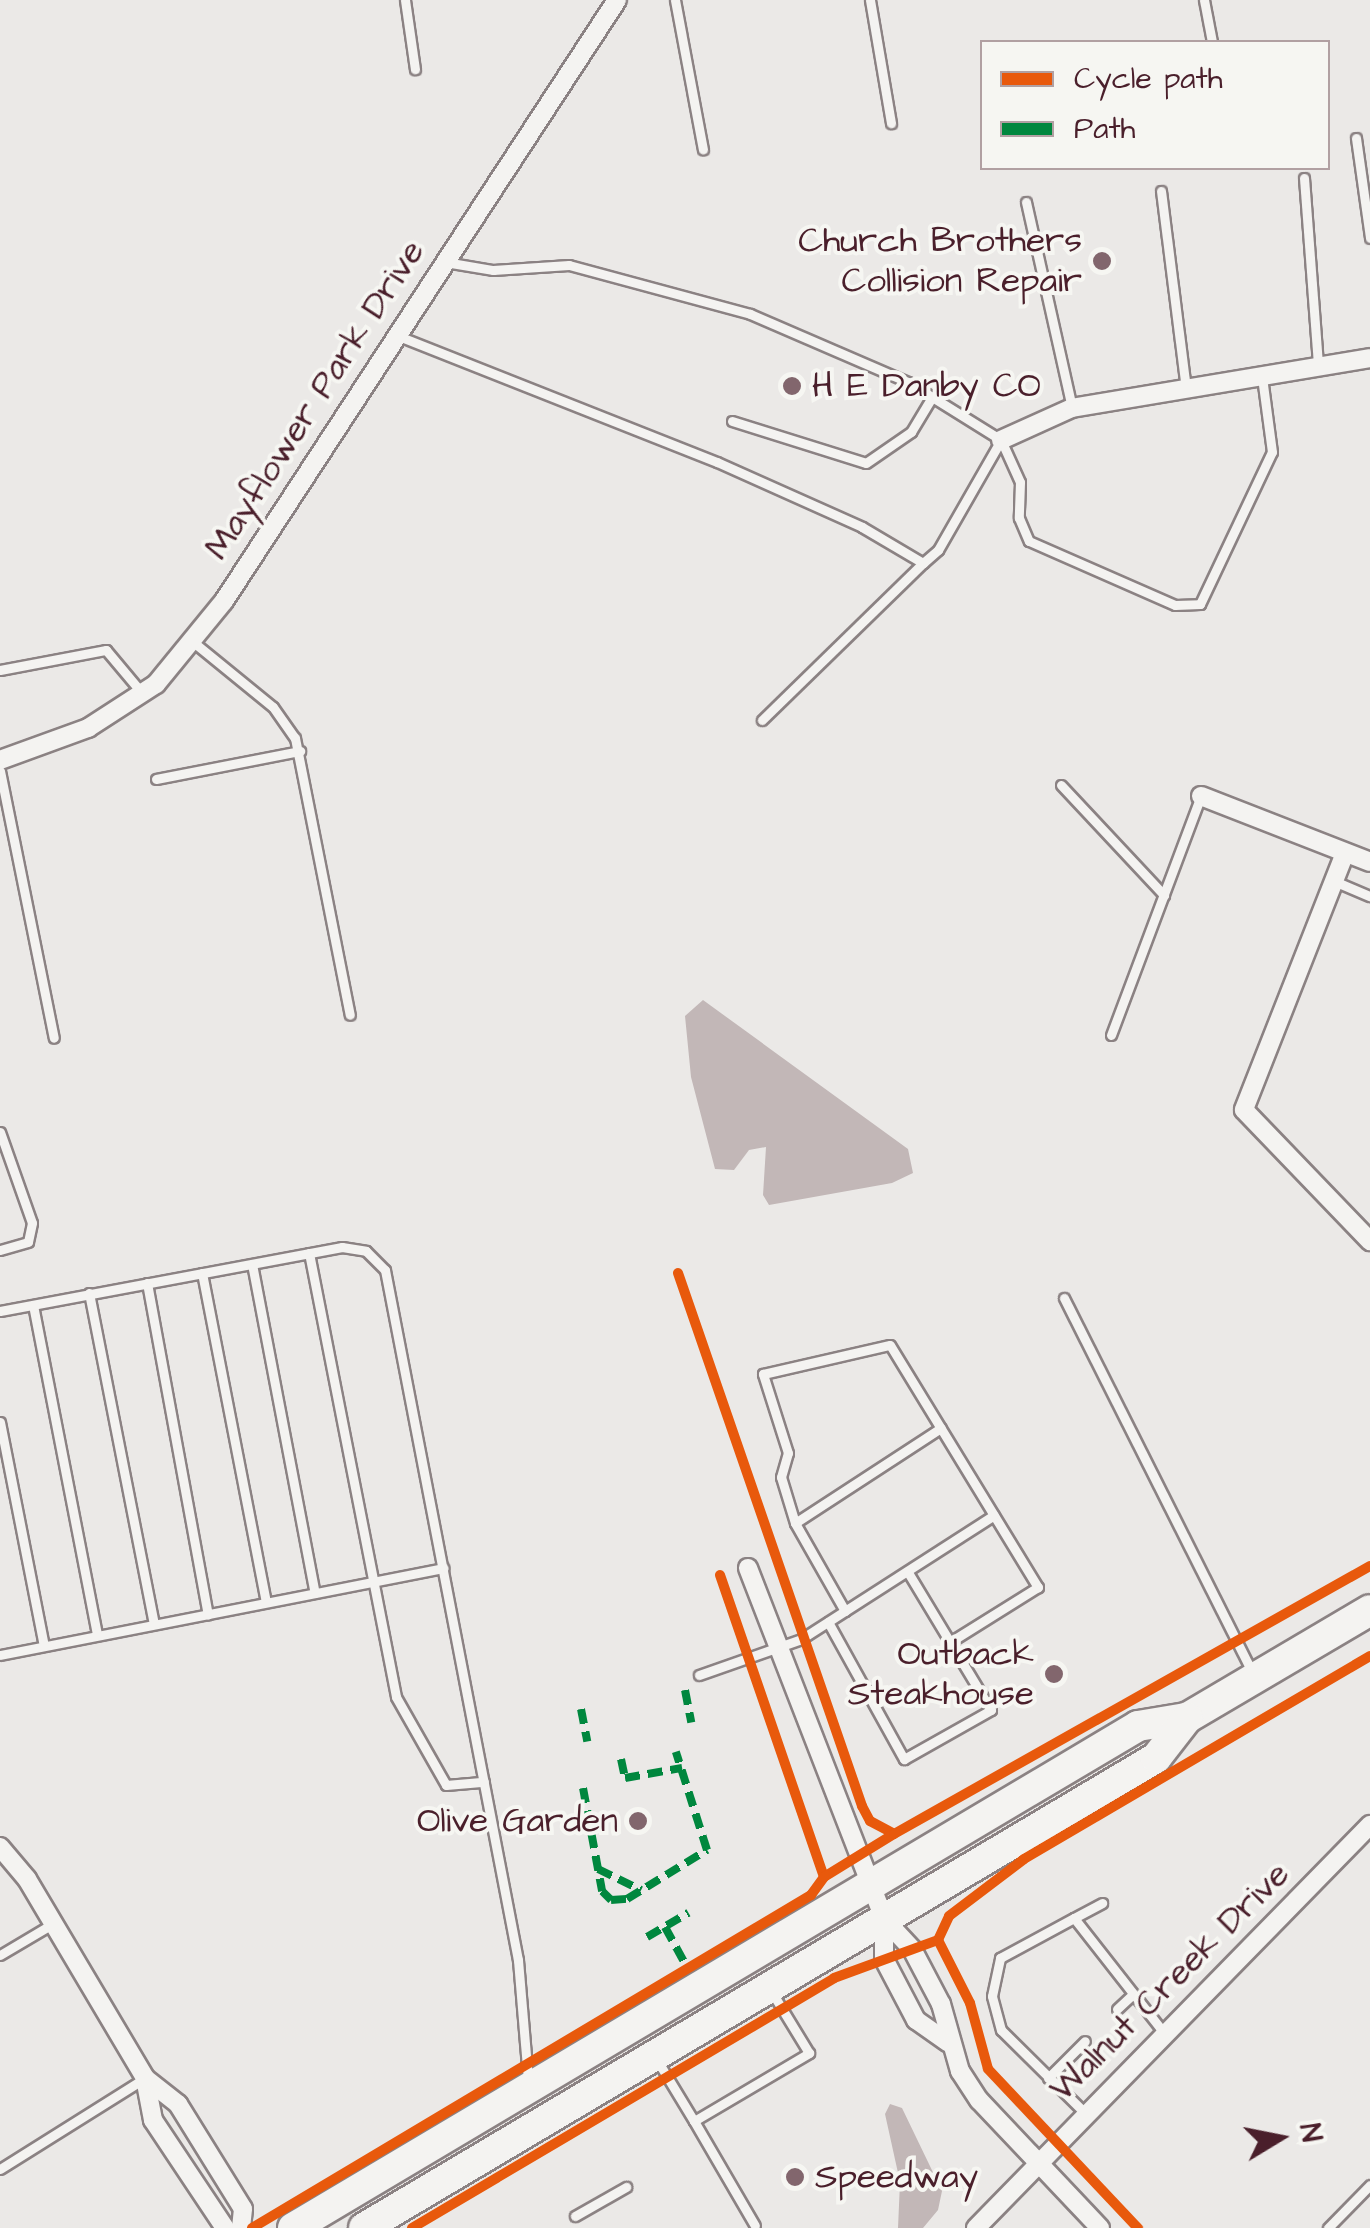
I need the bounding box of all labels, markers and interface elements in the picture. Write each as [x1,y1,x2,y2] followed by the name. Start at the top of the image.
[980,40,1330,170] legend
[1074,58,1223,100] text: Cycle path
[1074,108,1135,150] text: Path
[798,220,1082,302] place label: Church Brothers Collision Repair
[196,233,434,567] street label: Mayflower Park Drive
[1091,250,1113,272] marker: Church Brothers Collision Repair
[812,365,1041,407] place label: H E Danby CO
[781,375,803,397] marker: H E Danby CO
[848,1633,1034,1715] place label: Outback Steakhouse
[1043,1663,1065,1685] marker: Outback Steakhouse
[417,1800,618,1842] place label: Olive Garden
[627,1810,649,1832] marker: Olive Garden
[1041,1853,1299,2111] street label: Walnut Creek Drive
[1230,2088,1330,2188] north arrow
[1289,2121,1331,2145] text: N
[815,2156,978,2198] place label: Speedway
[784,2166,806,2188] marker: Speedway

